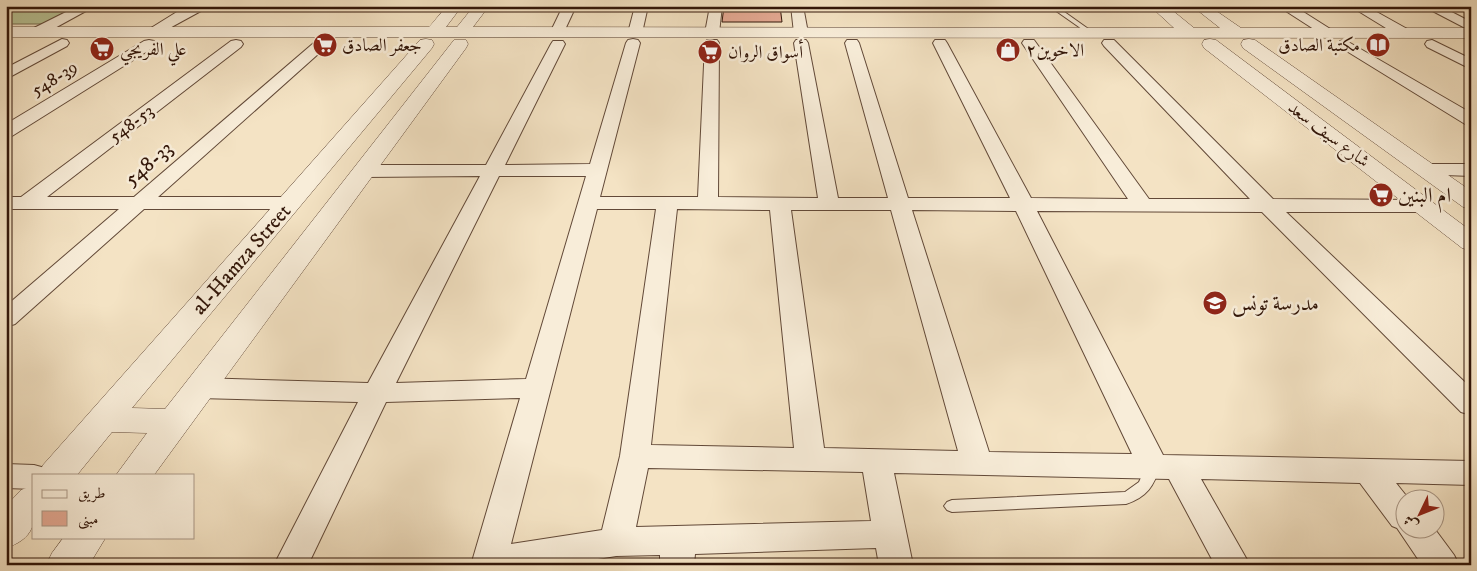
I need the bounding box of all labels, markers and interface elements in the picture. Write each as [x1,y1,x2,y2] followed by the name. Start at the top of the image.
[312,32,338,58] supermarket icon: جعفر الصادق
[1365,32,1391,58] library icon: مكتبة الصادق
[342,35,422,57] place label: جعفر الصادق
[1278,35,1360,57] place label: مكتبة الصادق
[89,36,115,62] supermarket icon: علي الفريجي
[995,37,1021,63] shop icon: الاخوين٢
[120,39,186,66] place label: علي الفريجي
[697,39,723,65] supermarket icon: أسواق الروان
[728,39,804,64] place label: أسواق الروان
[1026,40,1084,62] place label: الاخوين٢
[27,56,82,102] street label: 548-39
[1281,97,1374,175] street label: شارع سيف سعد
[105,100,158,148] street label: 548-53
[119,136,178,192] street label: 548-33
[1368,182,1394,208] supermarket icon: ام البنين
[1398,183,1451,213] place label: ام البنين
[187,199,297,320] street label: al-Hamza Street
[1202,290,1228,316] school or university icon: مدرسة تونس
[1232,291,1319,317] place label: مدرسة تونس
[32,474,195,538] legend
[78,484,105,503] text: طريق
[1394,488,1444,538] north arrow
[78,510,98,530] text: مبنى
[1400,511,1423,533] text: ش

